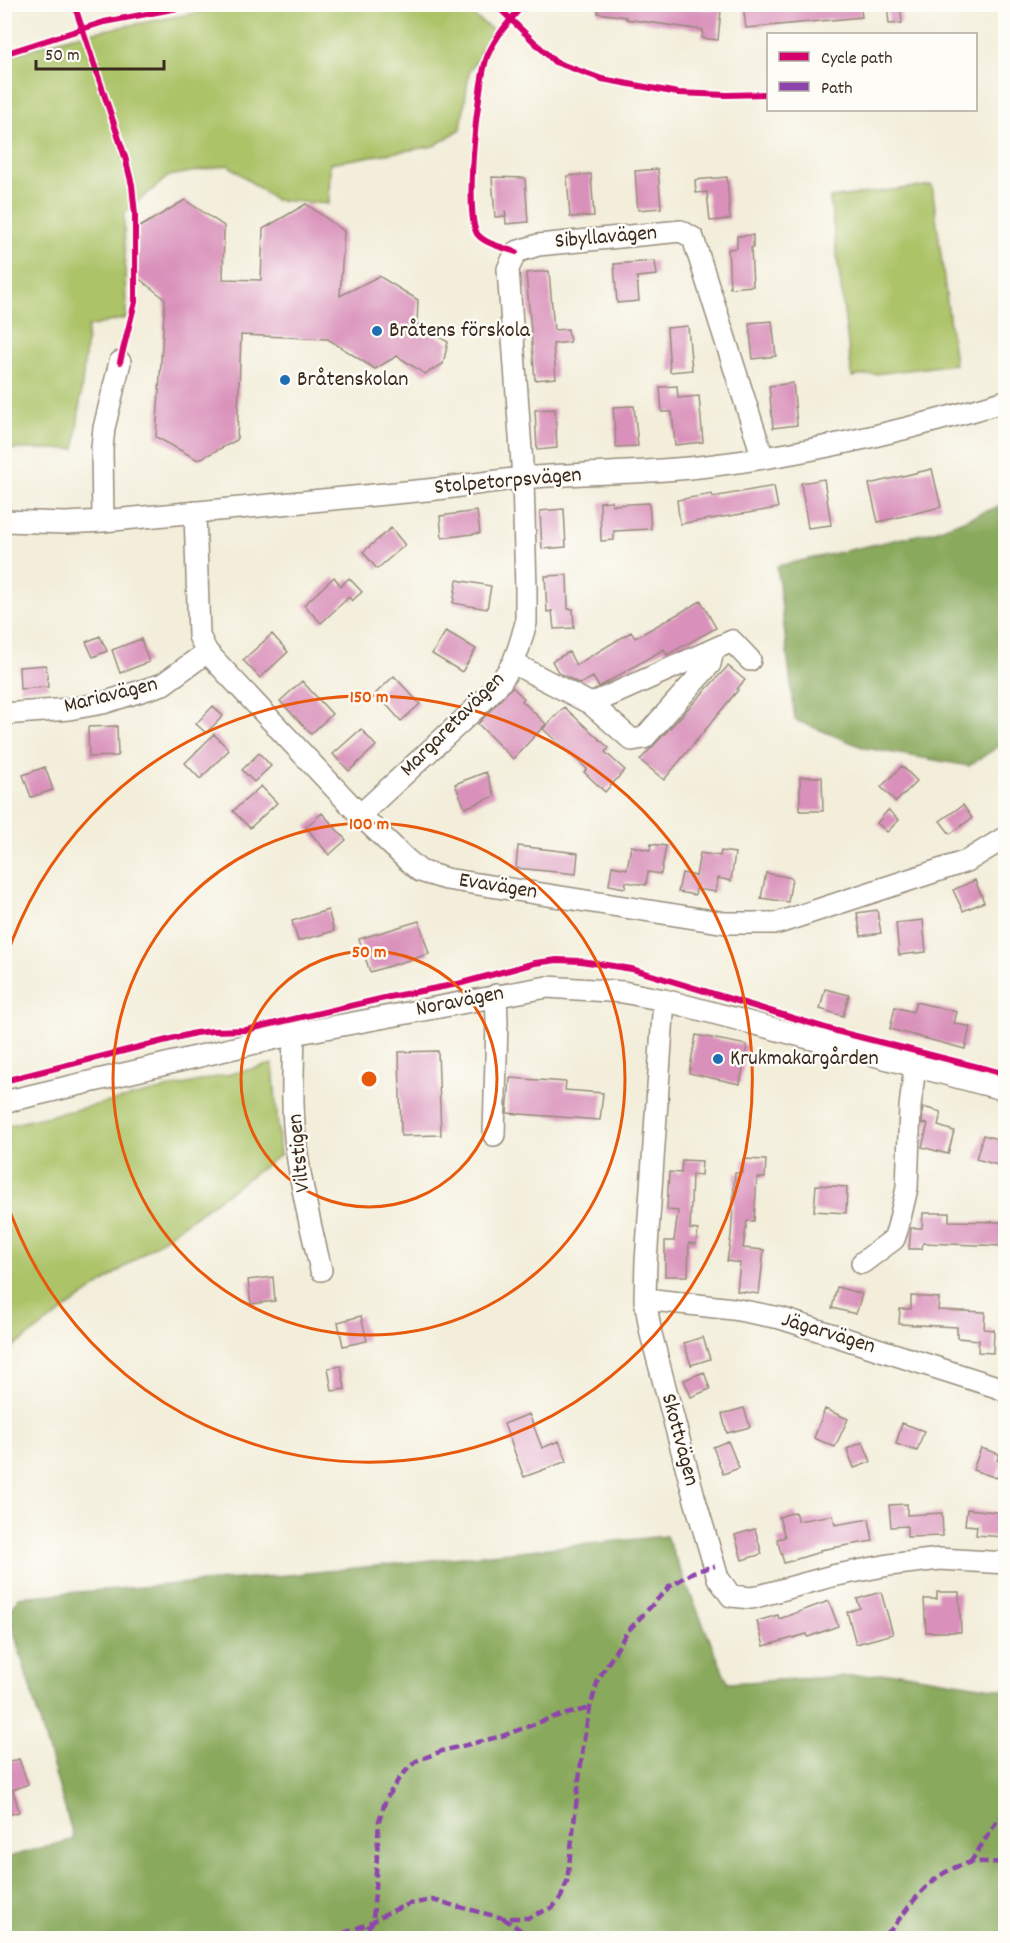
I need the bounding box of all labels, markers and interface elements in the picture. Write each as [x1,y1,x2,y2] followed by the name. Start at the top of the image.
[36,33,164,71] scale bar
[767,33,977,111] legend
[45,44,80,69] text: 50 m
[821,47,892,72] text: Cycle path
[821,77,853,102] text: Path
[554,218,658,258] street label: Sibyllavägen
[389,316,531,347] place label: Bråtens förskola
[370,324,384,338] marker: Bråtens förskola
[297,365,408,396] place label: Bråtenskolan
[278,373,292,387] marker: Bråtenskolan
[433,460,583,504] street label: Stolpetorpsvägen
[394,666,512,784] street label: Margaretavägen
[61,669,161,723] street label: Mariavägen
[350,686,388,711] text: 150 m
[349,813,389,838] text: 100 m
[456,866,540,908] street label: Evavägen
[352,941,386,966] text: 50 m
[413,978,507,1026] street label: Noravägen
[730,1044,879,1075] place label: Krukmakargården
[711,1052,725,1066] marker: Krukmakargården
[359,1069,379,1089] centre of rings
[280,1112,320,1194] street label: Viltstigen
[777,1305,879,1363] street label: Jägarvägen
[652,1390,706,1490] street label: Skottvägen

